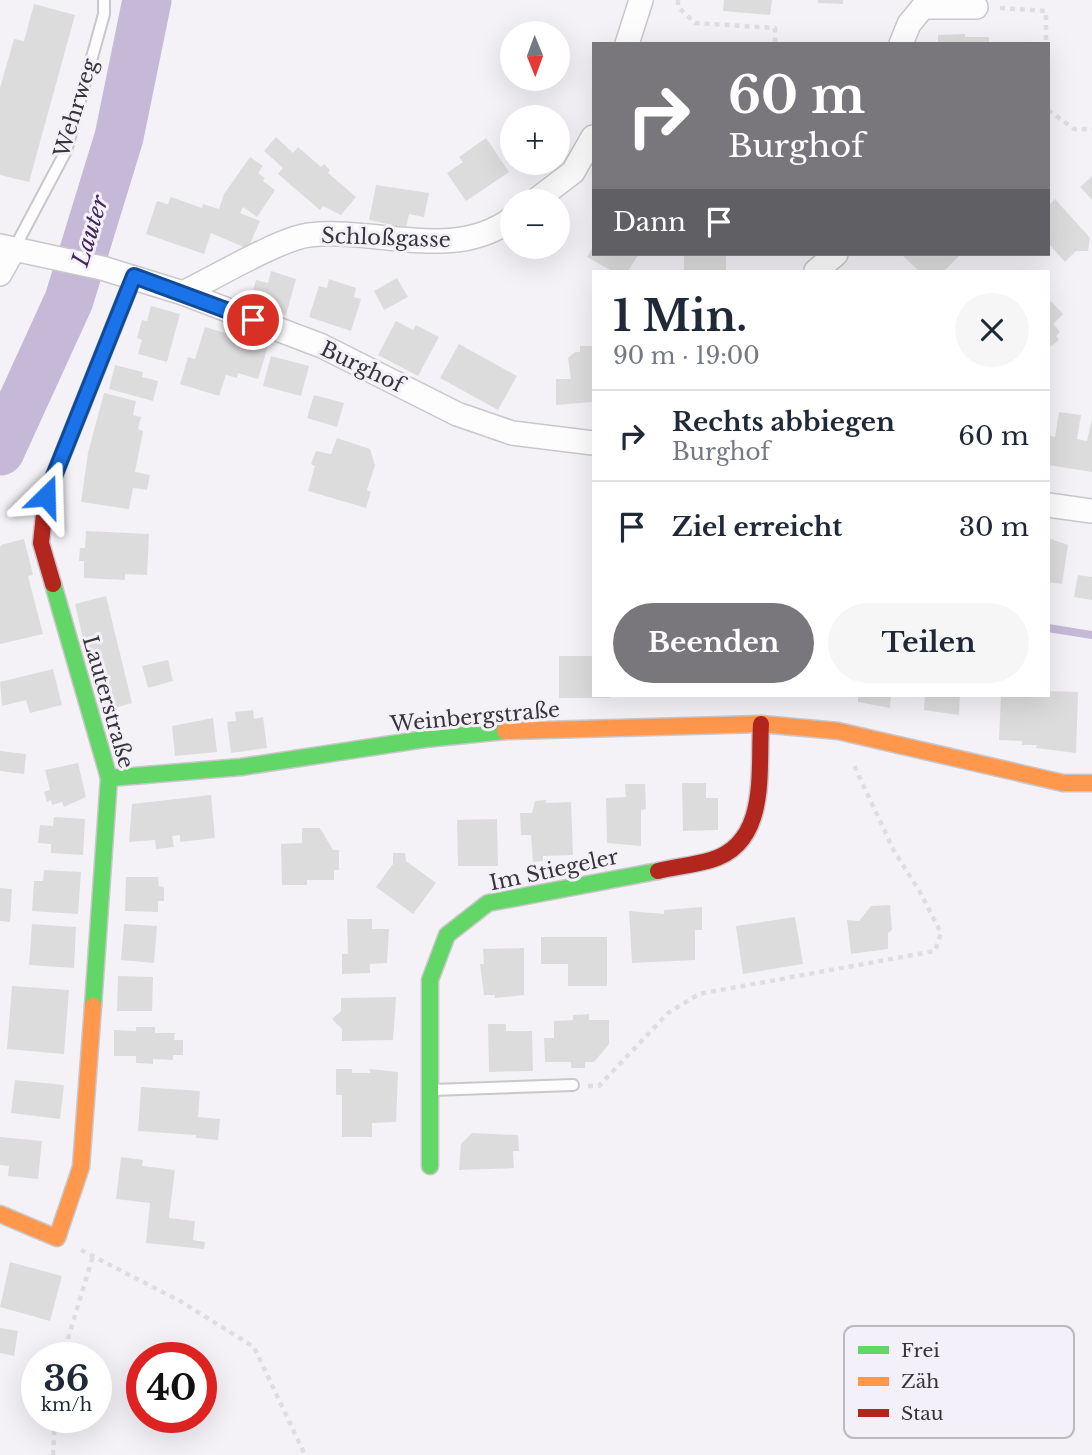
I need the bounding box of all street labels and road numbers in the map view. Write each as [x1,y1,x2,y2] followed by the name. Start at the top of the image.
[48,55,103,161] street label: Wehrweg
[321,223,451,253] street label: Schloßgasse
[316,336,410,399] street label: Burghof
[77,633,139,771] street label: Lauterstraße
[388,697,561,737] street label: Weinbergstraße
[487,844,621,896] street label: Im Stiegeler

